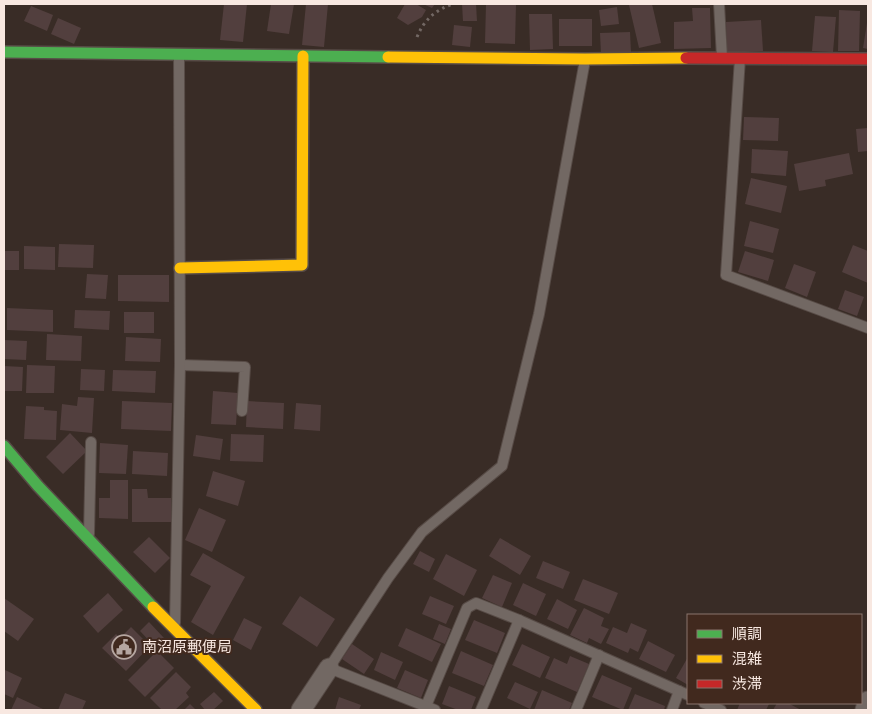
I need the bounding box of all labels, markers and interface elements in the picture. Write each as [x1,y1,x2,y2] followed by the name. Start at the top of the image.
[687,614,862,704] legend
[732,623,762,645] text: 順調
[111,634,137,660] public building icon: 南沼原郵便局
[142,636,232,658] place label: 南沼原郵便局
[732,648,762,670] text: 混雑
[732,673,762,695] text: 渋滞

